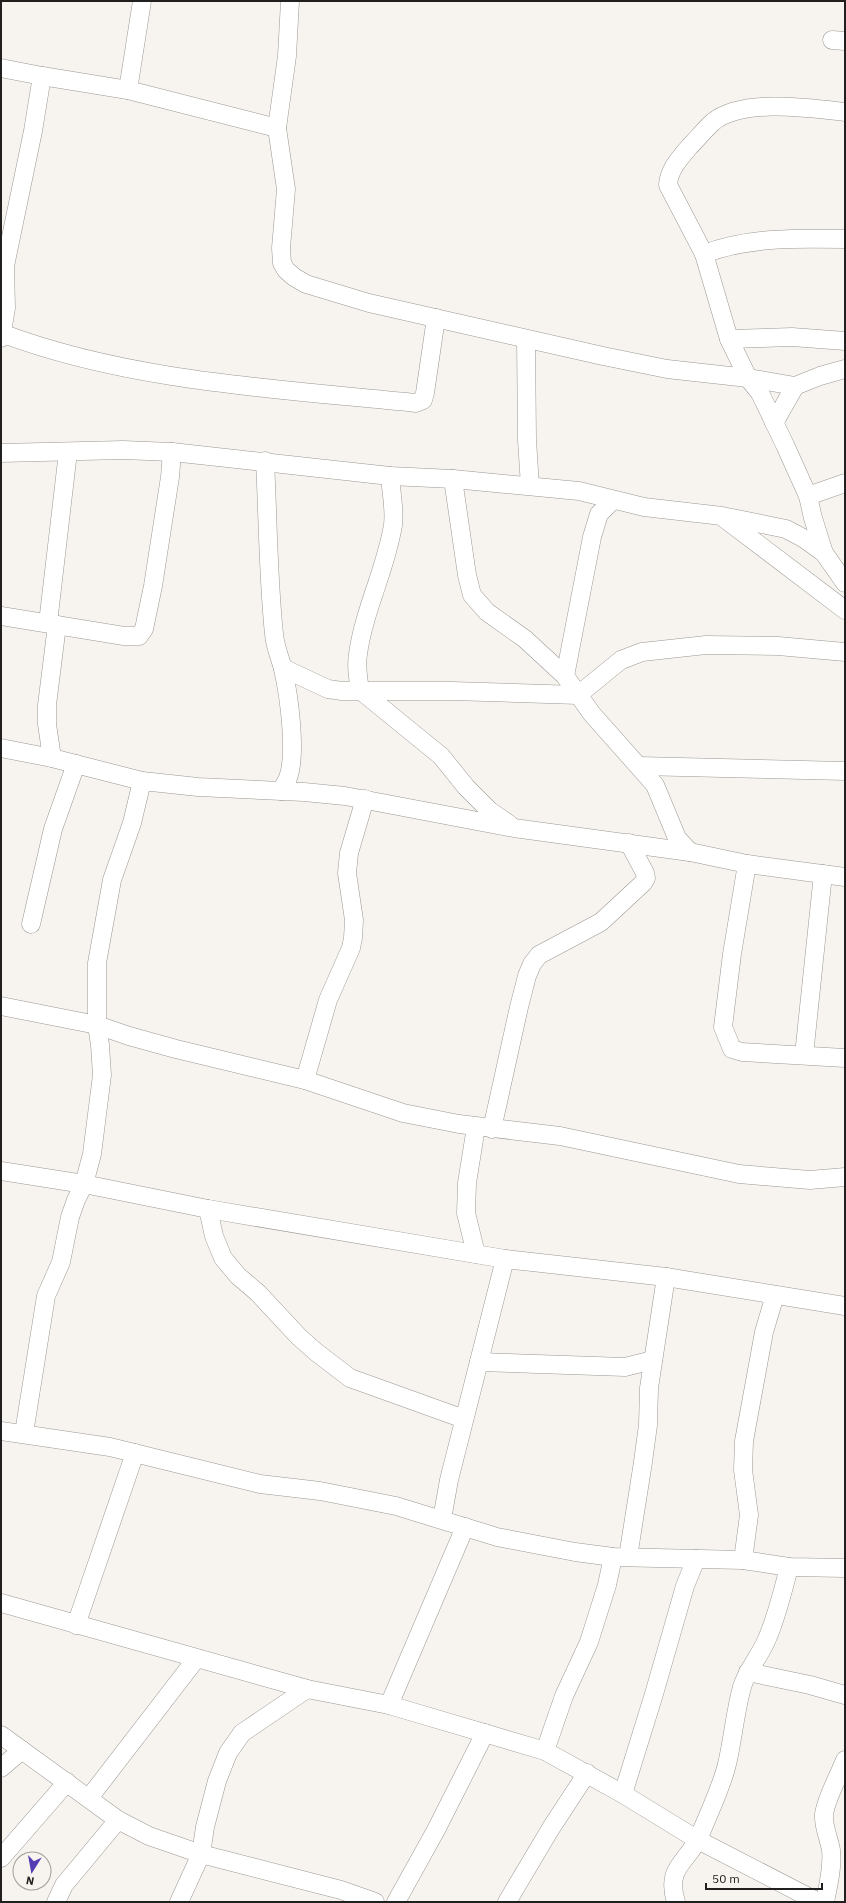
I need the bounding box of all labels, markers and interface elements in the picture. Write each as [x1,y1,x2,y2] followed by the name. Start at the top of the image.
[12,1851,52,1891] north arrow
[706,1865,822,1891] scale bar
[712,1871,740,1886] text: 50 m
[25,1873,35,1888] text: N

